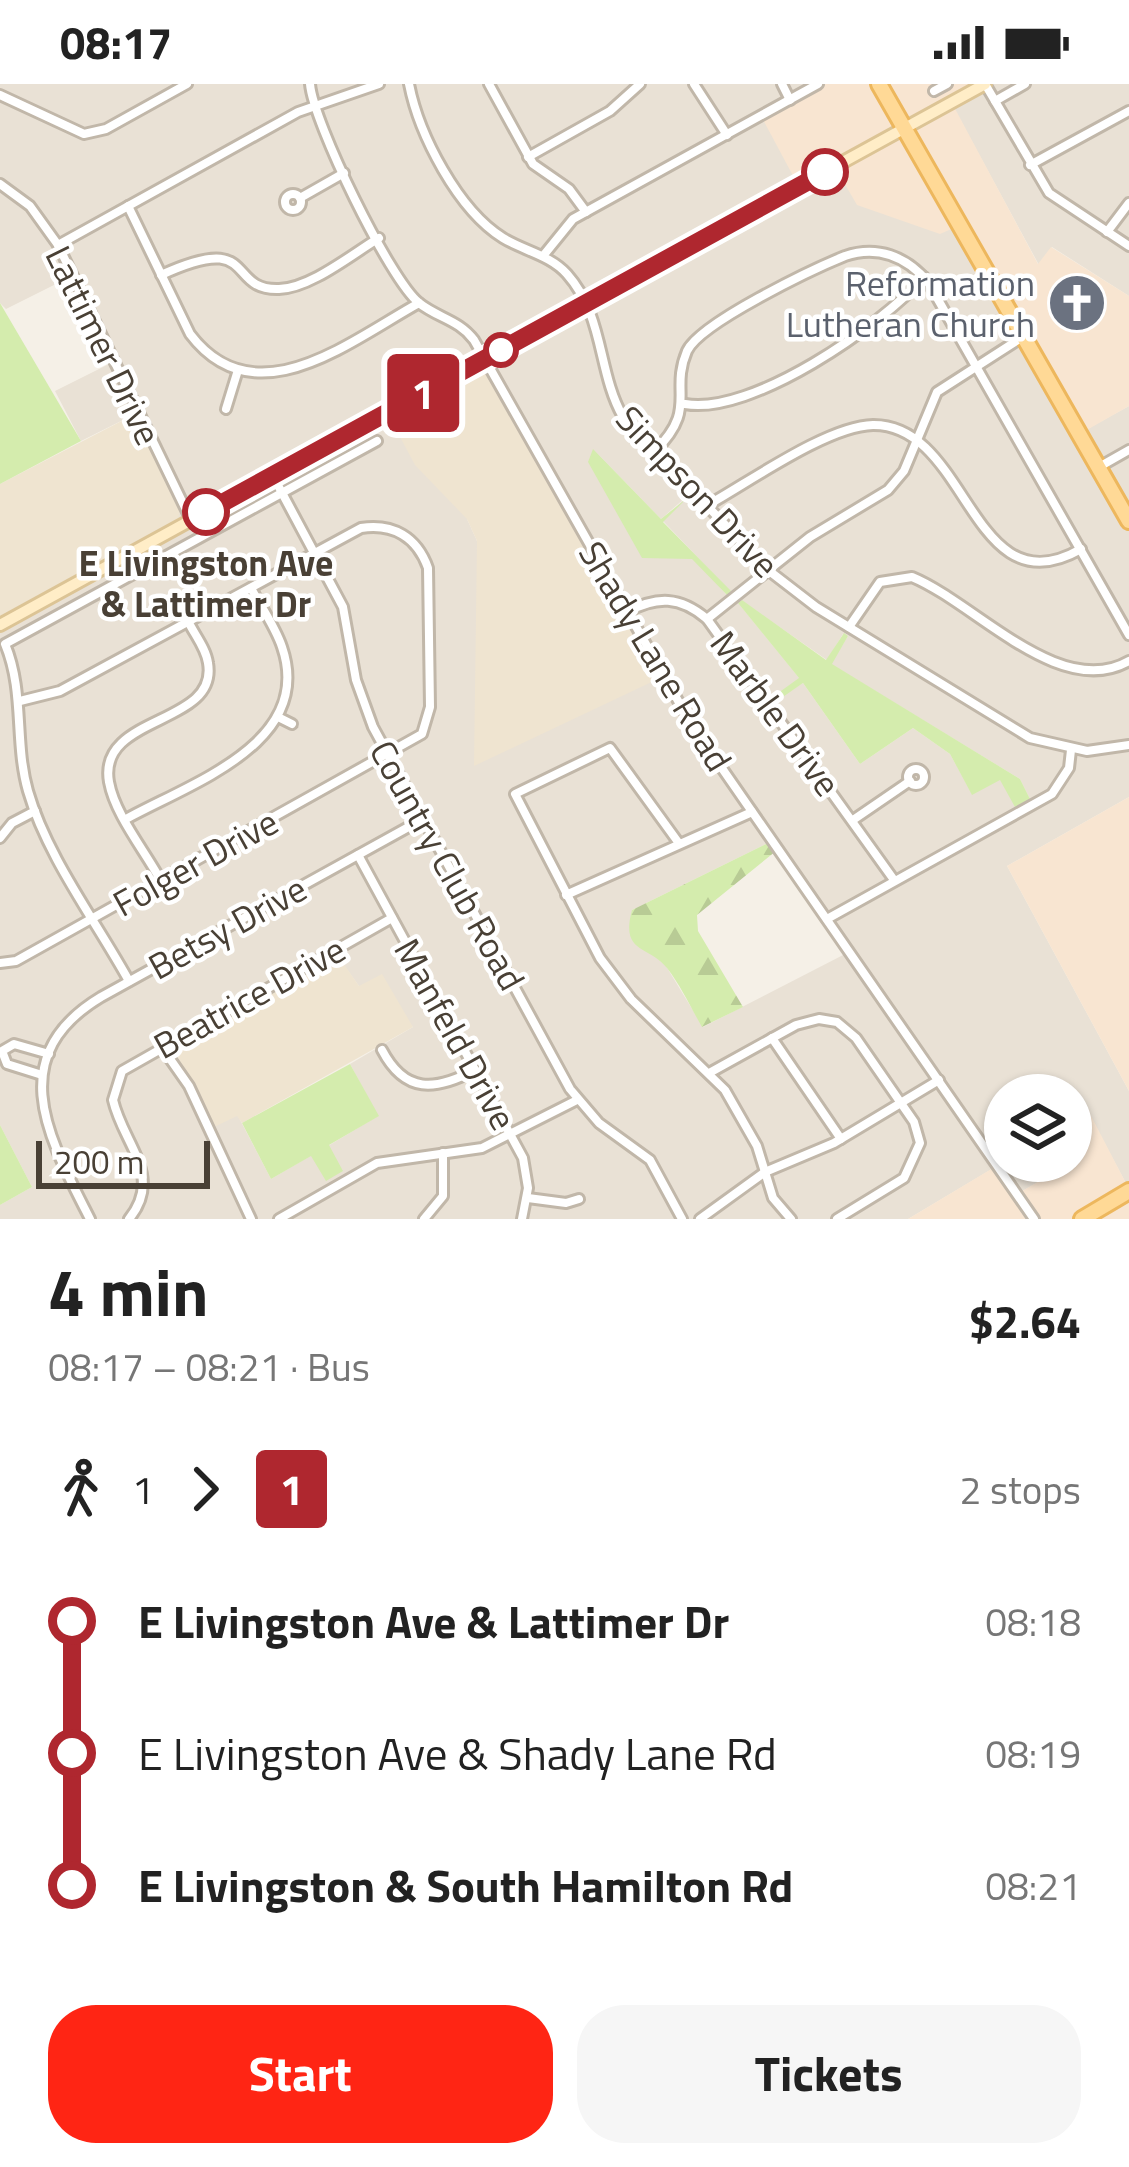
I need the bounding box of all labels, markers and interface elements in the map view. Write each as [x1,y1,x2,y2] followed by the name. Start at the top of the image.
[60,8,172,76] text: 08:17
[803,150,847,194] unlabelled marker
[32,236,176,454] street label: Lattimer Drive
[786,255,1035,351] place label: Reformation Lutheran Church
[1046,272,1108,334] church icon: Reformation Lutheran Church
[485,334,517,366] unlabelled marker
[384,354,462,432] line badge: 1
[411,361,435,425] text: 1
[603,392,793,590] street label: Simpson Drive
[184,490,228,534] marker: E Livingston Ave & Lattimer Dr
[566,530,746,782] street label: Shady Lane Road
[79,535,333,631] place label: E Livingston Ave & Lattimer Dr
[697,619,855,807] street label: Marble Drive
[356,730,540,1000] street label: Country Club Road
[102,794,288,930] street label: Folger Drive
[138,861,316,993] street label: Betsy Drive
[143,922,355,1072] street label: Beatrice Drive
[381,928,531,1140] street label: Manfeld Drive
[984,1074,1092,1182] map controls
[984,1074,1092,1182] button: layers
[36,1135,210,1188] scale bar
[54,1137,144,1187] text: 200 m
[48,1241,208,1342] text: 4 min
[969,1287,1081,1355] text: $2.64
[48,1337,370,1396] text: 08:17 – 08:21 · Bus
[48,1456,114,1522] icon: walk
[172,1456,238,1522] icon: forward
[280,1457,303,1521] text: 1
[132,1460,154,1519] text: 1
[959,1460,1081,1519] text: 2 stops
[138,1587,729,1655] text: E Livingston Ave & Lattimer Dr
[985,1592,1081,1651] text: 08:18
[138,1719,777,1787] text: E Livingston Ave & Shady Lane Rd
[985,1724,1081,1783] text: 08:19
[138,1851,793,1919] text: E Livingston & South Hamilton Rd
[985,1856,1081,1915] text: 08:21
[48,2005,553,2143] button: Start
[577,2005,1081,2143] button: Tickets

